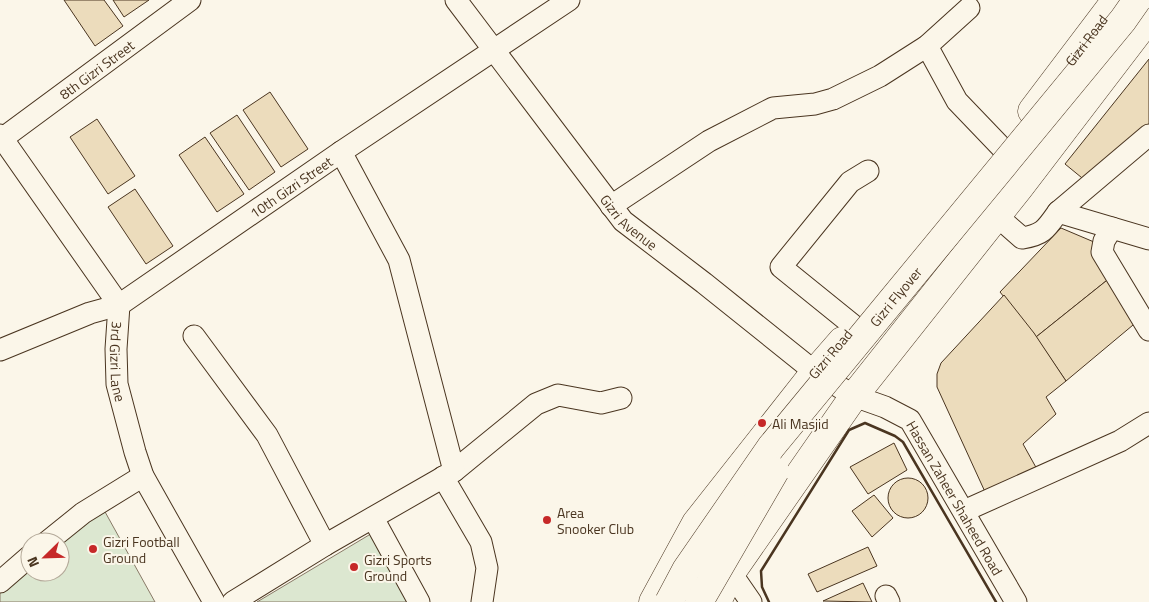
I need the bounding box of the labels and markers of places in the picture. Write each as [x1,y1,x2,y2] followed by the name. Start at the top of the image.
[772,413,829,434] place label: Ali Masjid
[756,417,768,429] marker: Ali Masjid
[557,502,634,539] place label: Area Snooker Club
[541,514,553,526] marker: Area Snooker Club
[103,531,180,568] place label: Gizri Football Ground
[87,543,99,555] marker: Gizri Football Ground
[364,549,432,586] place label: Gizri Sports Ground
[348,561,360,573] marker: Gizri Sports Ground

